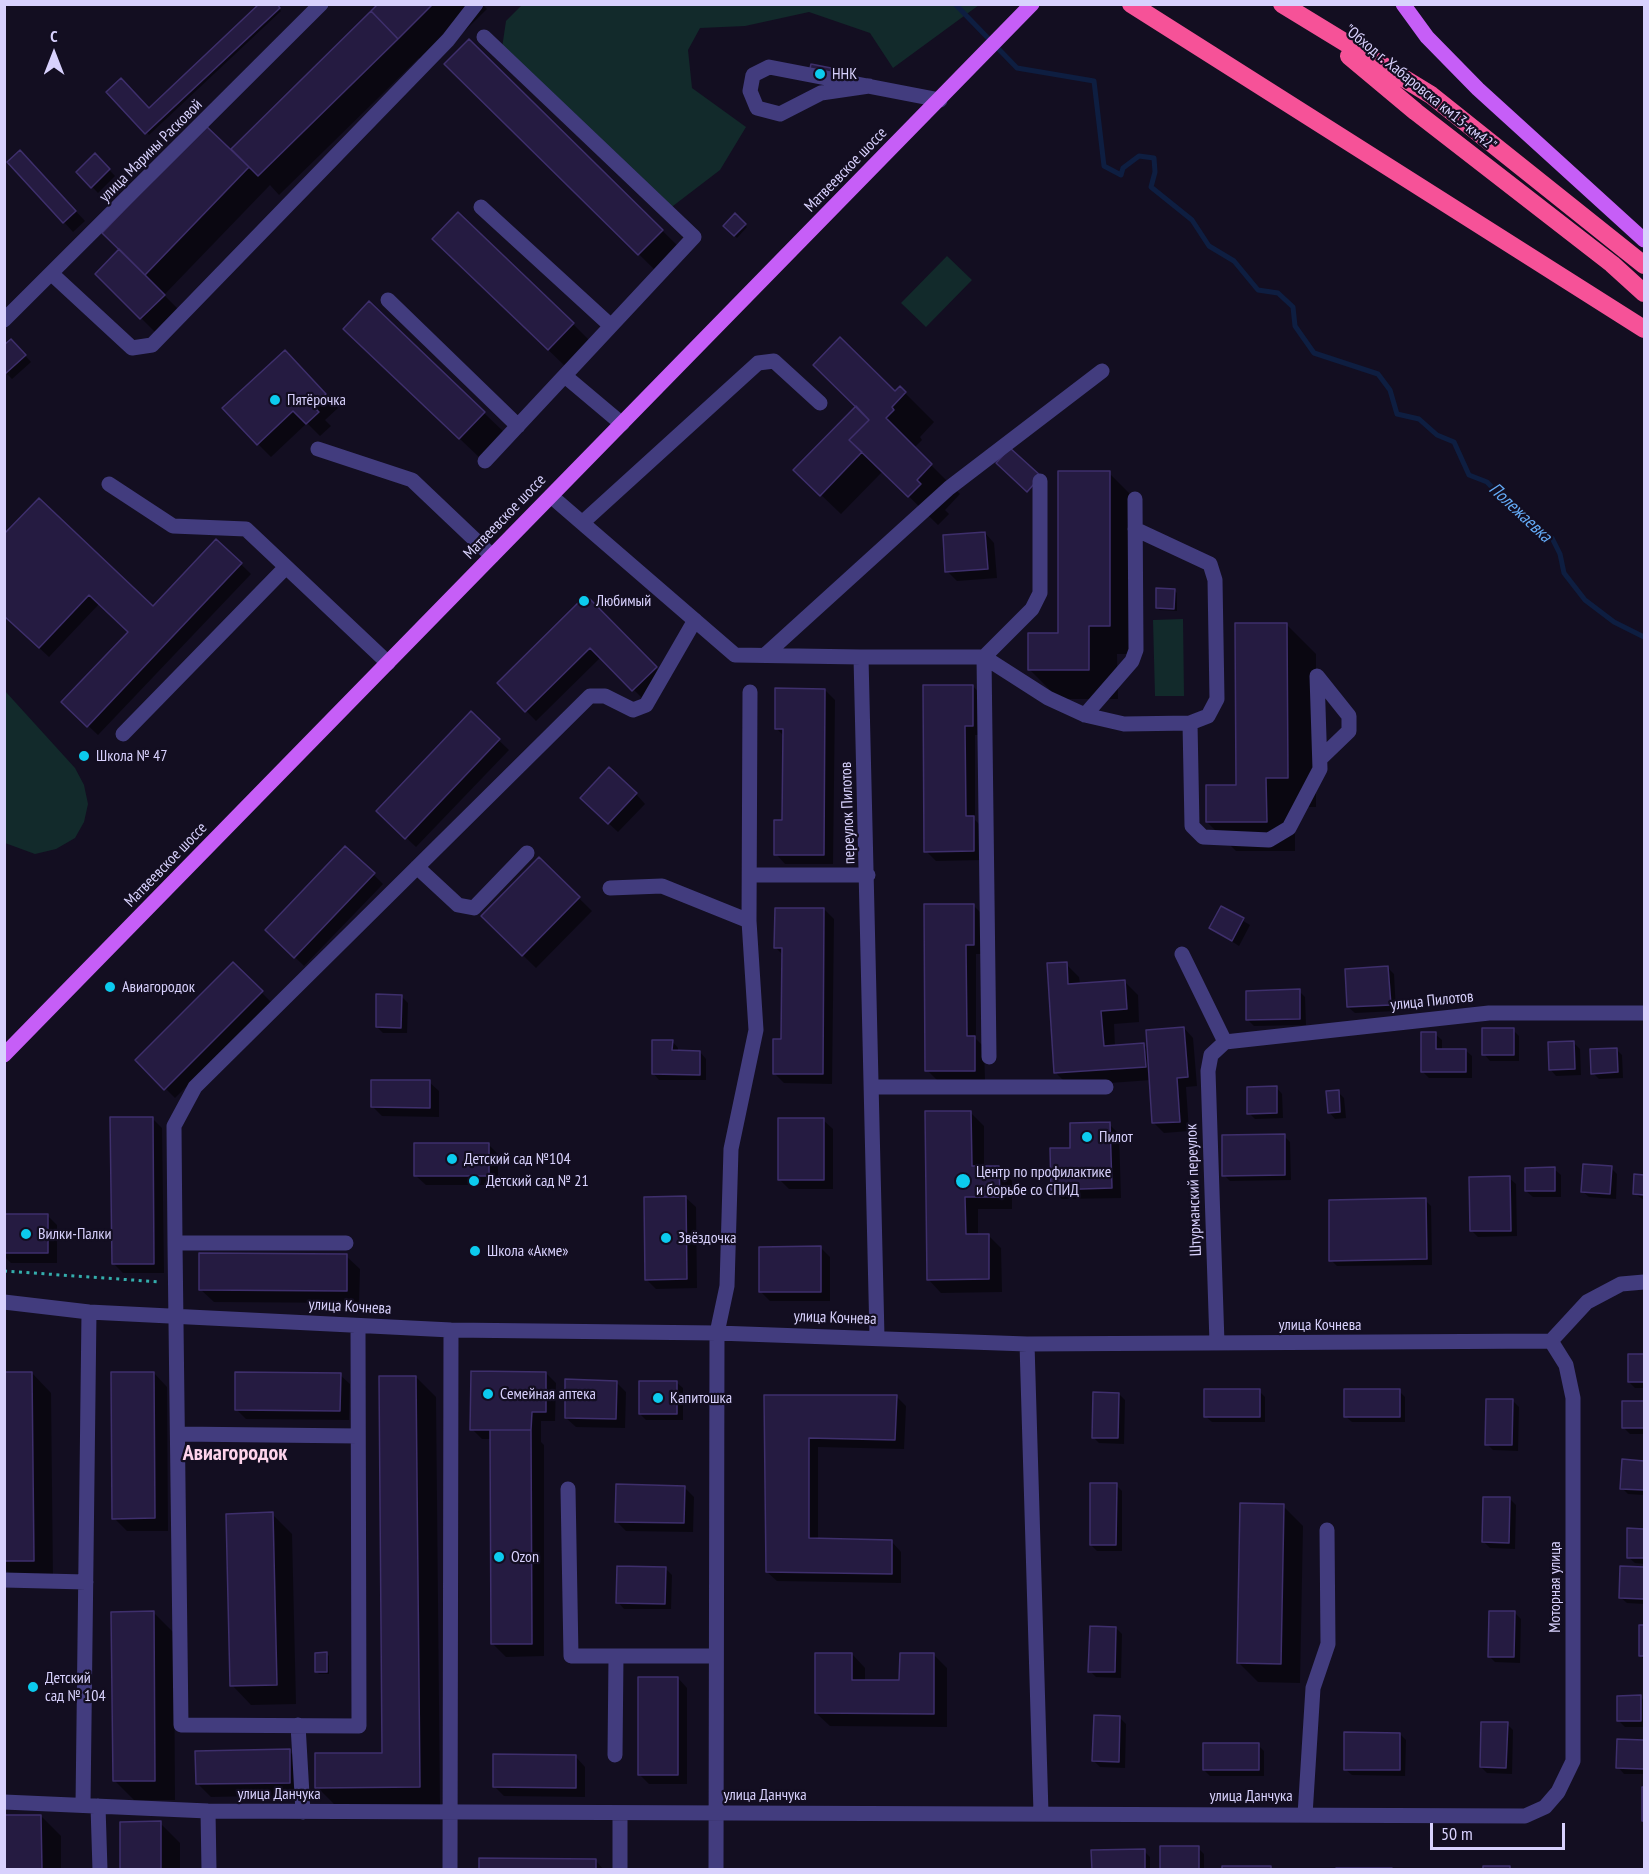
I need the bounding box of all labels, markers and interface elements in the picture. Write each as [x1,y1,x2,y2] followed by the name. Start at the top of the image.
[1340,21,1500,155] street label: "Обход г. Хабаровска км13-км42"
[24,24,84,84] north arrow
[50,26,58,46] text: С
[832,64,857,84] place label: ННК
[813,67,827,81] marker: ННК
[95,95,207,207] street label: улица Марины Расковой
[801,124,891,216] street label: Матвеевское шоссе
[287,390,346,410] place label: Пятёрочка
[268,393,282,407] marker: Пятёрочка
[460,471,550,563] street label: Матвеевское шоссе
[1484,479,1556,547] water label: Полежаевка
[596,591,651,611] place label: Любимый
[577,594,591,608] marker: Любимый
[96,746,167,766] place label: Школа № 47
[77,749,91,763] marker: Школа № 47
[837,761,859,865] street label: переулок Пилотов
[121,819,211,911] street label: Матвеевское шоссе
[122,977,195,997] place label: Авиагородок
[103,980,117,994] marker: Авиагородок
[1390,987,1474,1015] street label: улица Пилотов
[1182,1123,1206,1257] street label: Штурманский переулок
[1099,1127,1133,1147] place label: Пилот
[1080,1130,1094,1144] marker: Пилот
[464,1149,571,1169] place label: Детский сад №104
[445,1152,459,1166] marker: Детский сад №104
[976,1162,1111,1200] place label: Центр по профилактике и борьбе со СПИД
[486,1171,589,1191] place label: Детский сад № 21
[954,1172,972,1190] marker: Центр по профилактике и борьбе со СПИД
[467,1174,481,1188] marker: Детский сад № 21
[38,1224,111,1244] place label: Вилки-Палки
[19,1227,33,1241] marker: Вилки-Палки
[678,1228,736,1248] place label: Звёздочка
[659,1231,673,1245] marker: Звёздочка
[487,1241,569,1261] place label: Школа «Акме»
[468,1244,482,1258] marker: Школа «Акме»
[308,1295,392,1319] street label: улица Кочнева
[793,1307,877,1329] street label: улица Кочнева
[1279,1315,1361,1335] street label: улица Кочнева
[500,1384,596,1404] place label: Семейная аптека
[481,1387,495,1401] marker: Семейная аптека
[670,1388,732,1408] place label: Капитошка
[651,1391,665,1405] marker: Капитошка
[183,1441,287,1467] district label: Авиагородок
[1545,1541,1565,1633] street label: Моторная улица
[511,1547,539,1567] place label: Ozon
[492,1550,506,1564] marker: Ozon
[45,1668,106,1706] place label: Детский сад № 104
[26,1680,40,1694] marker: Детский сад № 104
[237,1784,321,1804] street label: улица Данчука
[723,1785,807,1805] street label: улица Данчука
[1209,1786,1293,1806] street label: улица Данчука
[1433,1811,1568,1849] scale bar
[1441,1822,1473,1845] text: 50 m

